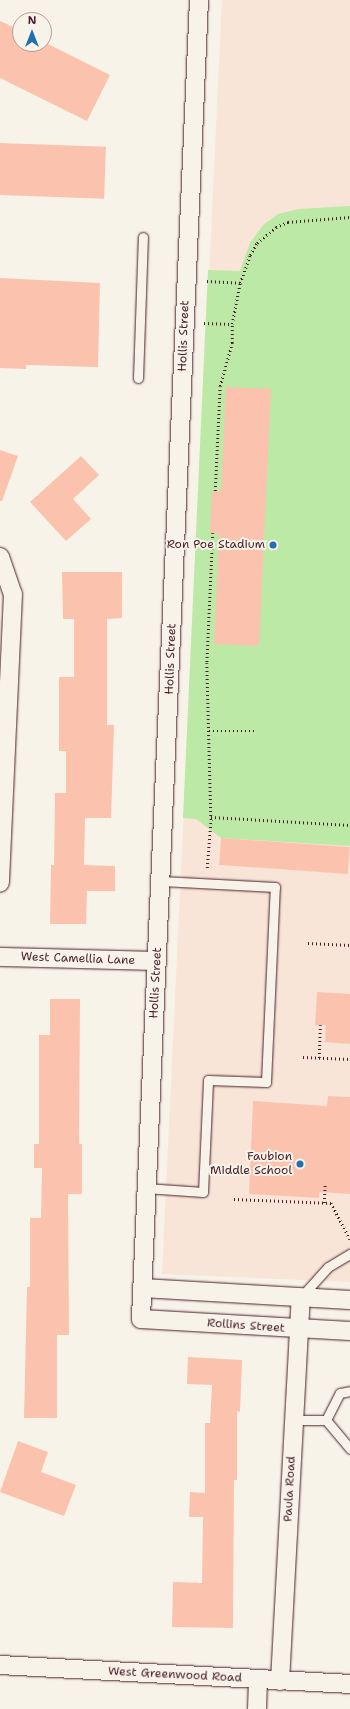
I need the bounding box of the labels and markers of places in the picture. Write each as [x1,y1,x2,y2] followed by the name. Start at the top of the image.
[167,538,265,552] place label: Ron Poe Stadium
[268,540,278,550] marker: Ron Poe Stadium
[210,1150,292,1178] place label: Faubion Middle School
[295,1159,305,1169] marker: Faubion Middle School

